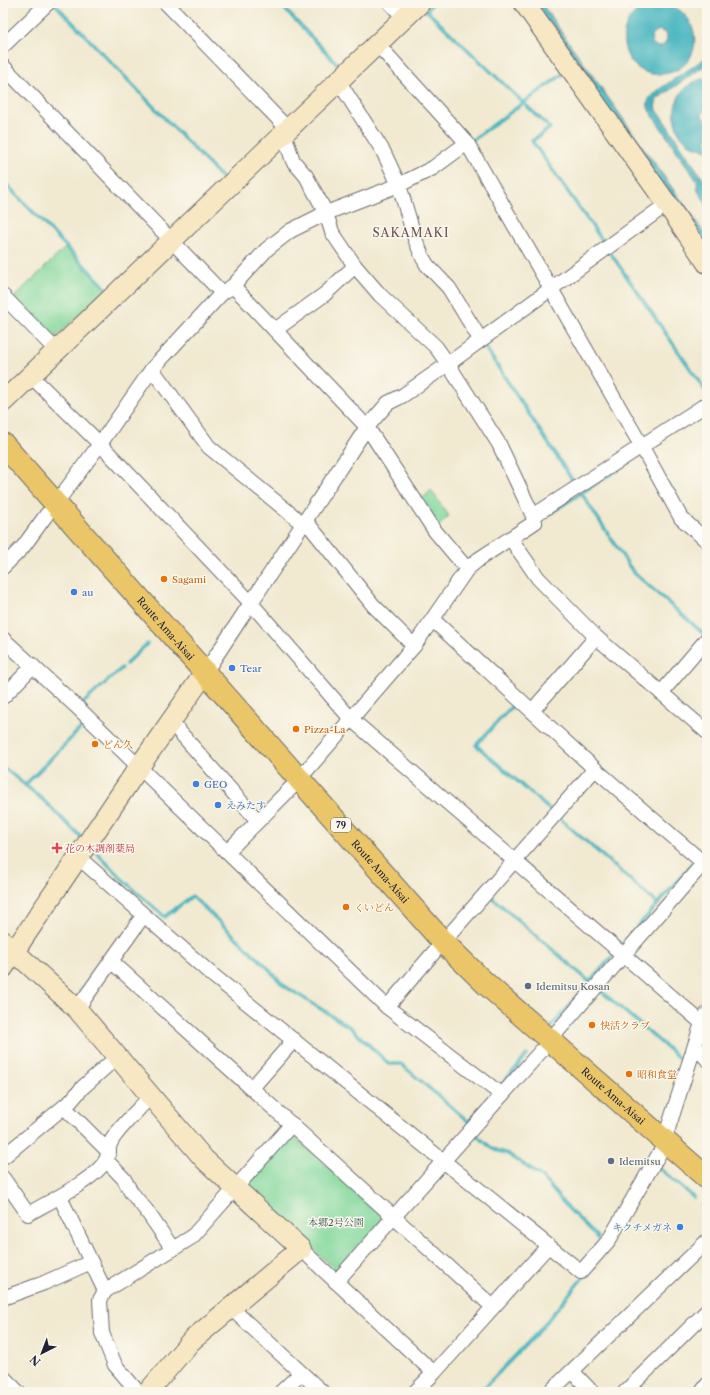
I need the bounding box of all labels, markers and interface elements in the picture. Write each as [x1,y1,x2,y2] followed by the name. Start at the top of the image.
[373,225,449,240] district label: SAKAMAKI
[172,573,206,586] place label: Sagami
[159,574,169,584] marker: Sagami
[82,586,93,599] place label: au
[69,587,79,597] marker: au
[134,594,197,663] street label: Route Ama-Aisai
[240,662,262,675] place label: Tear
[227,663,237,673] marker: Tear
[304,723,346,736] place label: Pizza-La
[291,724,301,734] marker: Pizza-La
[103,738,133,751] place label: どん久
[90,739,100,749] marker: どん久
[204,778,227,791] place label: GEO
[191,779,201,789] marker: GEO
[226,799,266,812] place label: えみたす
[213,800,223,810] marker: えみたす
[331,818,351,832] road number: 79
[349,837,412,906] street label: Route Ama-Aisai
[65,842,135,855] place label: 花の木調剤薬局
[52,843,62,853] marker: 花の木調剤薬局
[354,901,394,914] place label: くいどん
[341,902,351,912] marker: くいどん
[536,980,611,993] place label: Idemitsu Kosan
[523,981,533,991] marker: Idemitsu Kosan
[600,1019,650,1032] place label: 快活クラブ
[587,1020,597,1030] marker: 快活クラブ
[578,1065,648,1128] street label: Route Ama-Aisai
[637,1068,677,1081] place label: 昭和食堂
[624,1069,634,1079] marker: 昭和食堂
[619,1155,661,1168] place label: Idemitsu
[606,1156,616,1166] marker: Idemitsu
[308,1216,364,1229] park label: 本郷2号公園
[612,1221,672,1234] place label: キクチメガネ
[675,1222,685,1232] marker: キクチメガネ
[22,1333,62,1373] north arrow
[27,1352,44,1369] text: N

